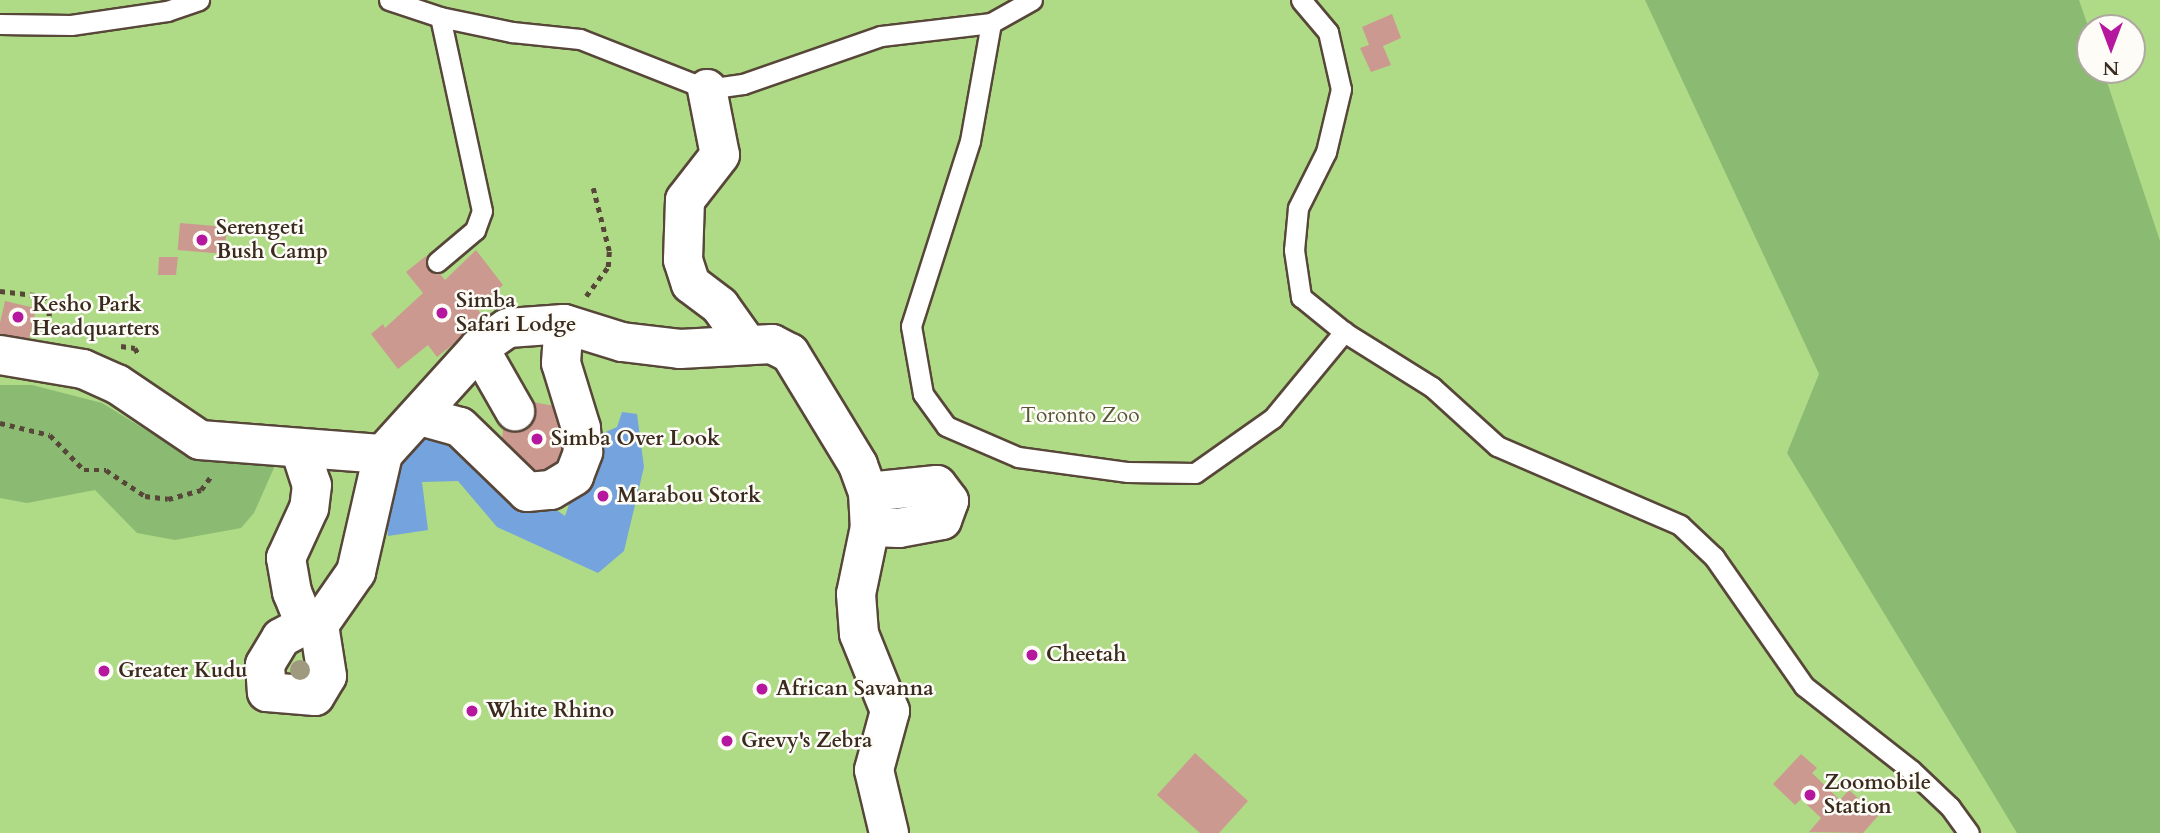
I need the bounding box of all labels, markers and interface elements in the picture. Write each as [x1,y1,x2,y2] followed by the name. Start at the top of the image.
[2076,14,2146,84] north arrow
[2103,55,2119,81] text: N
[216,215,328,265] place label: Serengeti Bush Camp
[194,232,210,248] marker: Serengeti Bush Camp
[456,288,576,338] place label: Simba Safari Lodge
[32,292,160,342] place label: Kesho Park Headquarters
[434,305,450,321] marker: Simba Safari Lodge
[10,309,26,325] marker: Kesho Park Headquarters
[1021,403,1139,429] park label: Toronto Zoo
[551,426,720,452] place label: Simba Over Look
[529,431,545,447] marker: Simba Over Look
[617,483,761,509] place label: Marabou Stork
[595,488,611,504] marker: Marabou Stork
[1046,642,1126,668] place label: Cheetah
[1024,647,1040,663] marker: Cheetah
[118,658,248,684] place label: Greater Kudu
[96,663,112,679] marker: Greater Kudu
[776,676,934,702] place label: African Savanna
[754,681,770,697] marker: African Savanna
[486,698,614,724] place label: White Rhino
[464,703,480,719] marker: White Rhino
[741,728,872,754] place label: Grevy's Zebra
[719,733,735,749] marker: Grevy's Zebra
[1824,770,1931,820] place label: Zoomobile Station
[1802,787,1818,803] marker: Zoomobile Station

